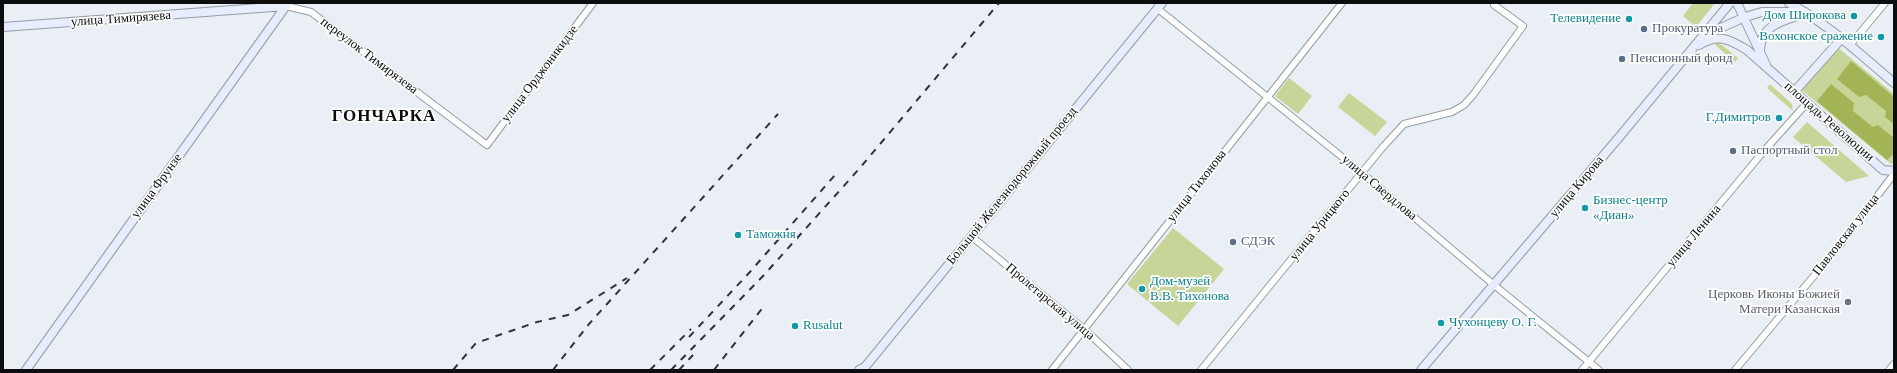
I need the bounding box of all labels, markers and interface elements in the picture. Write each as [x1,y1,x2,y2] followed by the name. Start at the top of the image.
[70,8,172,30] street label: улица Тимирязева
[1762,8,1846,24] place label: Дом Широкова
[1550,11,1621,27] place label: Телевидение
[1849,11,1859,21] marker: Дом Широкова
[317,14,421,98] street label: переулок Тимирязева
[1624,14,1634,24] marker: Телевидение
[1652,21,1723,37] place label: Прокуратура
[498,22,582,126] street label: улица Орджоникидзе
[1639,24,1649,34] marker: Прокуратура
[1759,29,1873,45] place label: Вохонское сражение
[1876,32,1886,42] marker: Вохонское сражение
[1630,51,1733,67] place label: Пенсионный фонд
[1617,54,1627,64] marker: Пенсионный фонд
[1781,79,1877,165] street label: площадь Революции
[943,104,1081,268] street label: Большой Железнодорожный проезд
[332,107,436,127] district label: ГОНЧАРКА
[1706,110,1771,126] place label: Г.Димитров
[1774,113,1784,123] marker: Г.Димитров
[1741,143,1837,159] place label: Паспортный стол
[1728,146,1738,156] marker: Паспортный стол
[1164,147,1230,225] street label: улица Тихонова
[128,151,186,221] street label: улица Фрунзе
[1338,152,1420,224] street label: улица Свердлова
[1547,153,1607,221] street label: улица Кирова
[1286,186,1354,264] street label: улица Урицкого
[1809,191,1883,279] street label: Павловская улица
[1593,193,1668,224] place label: Бизнес-центр «Диан»
[1663,202,1725,270] street label: улица Ленина
[1580,203,1590,213] marker: Бизнес-центр «Диан»
[746,227,796,243] place label: Таможня
[733,230,743,240] marker: Таможня
[1241,234,1275,250] place label: СДЭК
[1228,237,1238,247] marker: СДЭК
[1002,260,1098,344] street label: Пролетарская улица
[1150,274,1229,305] place label: Дом-музей В.В. Тихонова
[1137,284,1147,294] marker: Дом-музей В.В. Тихонова
[1708,287,1840,318] place label: Церковь Иконы Божией Матери Казанская
[1843,297,1853,307] marker: Церковь Иконы Божией Матери Казанская
[1449,315,1537,331] place label: Чухонцеву О. Г.
[803,318,843,334] place label: Rusalut
[1436,318,1446,328] marker: Чухонцеву О. Г.
[790,321,800,331] marker: Rusalut

